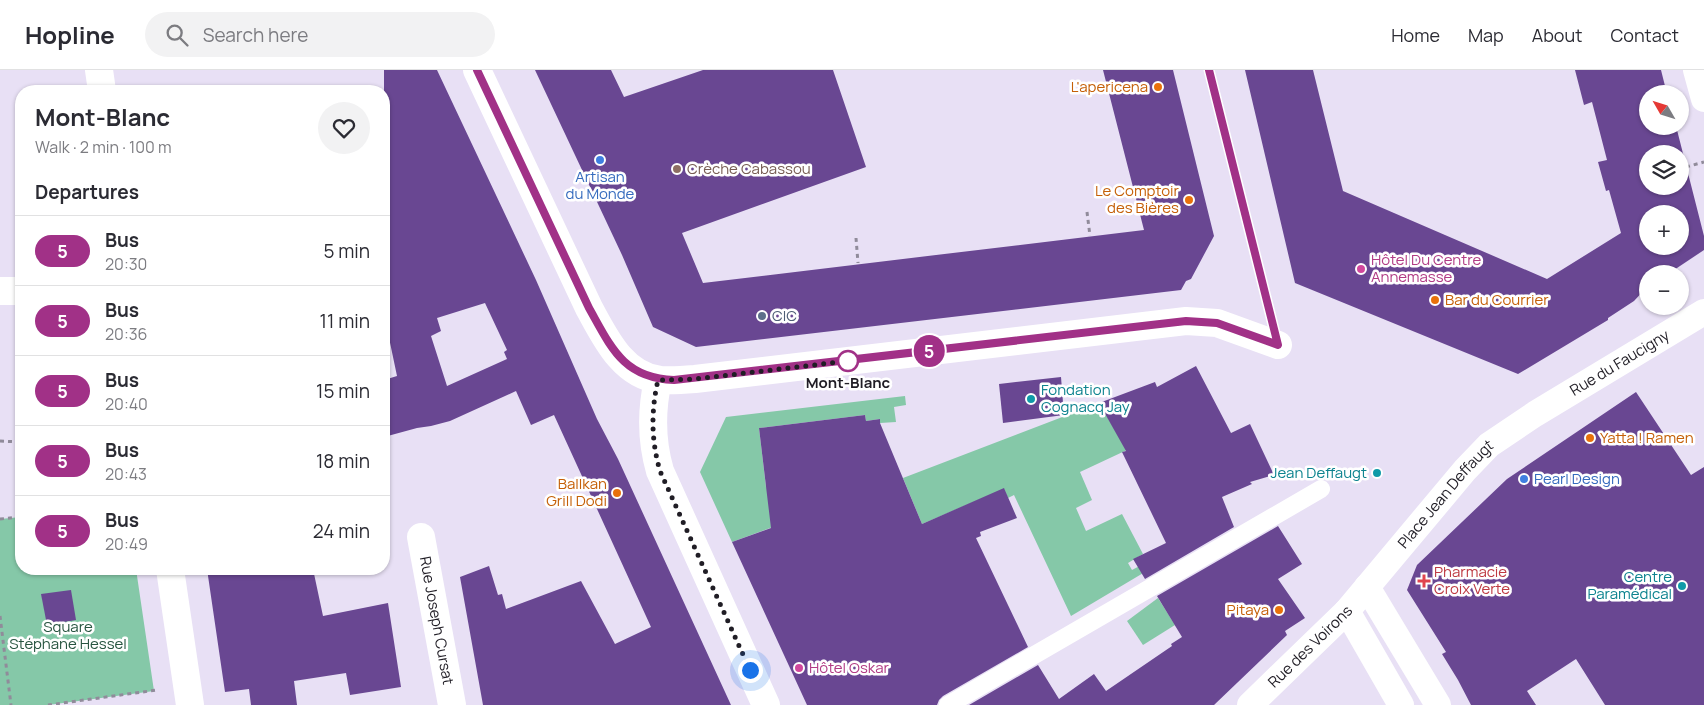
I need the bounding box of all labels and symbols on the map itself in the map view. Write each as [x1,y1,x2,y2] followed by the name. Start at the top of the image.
[1071,76,1148,97] place label: L'apericena
[1152,81,1164,93] marker: L'apericena
[1639,85,1689,135] north arrow
[594,154,606,166] marker: Artisan du Monde
[687,158,811,179] place label: Crèche Cabassou
[671,163,683,175] marker: Crèche Cabassou
[566,166,635,204] place label: Artisan du Monde
[1095,180,1180,218] place label: Le Comptoir des Bières
[1183,194,1195,206] marker: Le Comptoir des Bières
[1371,249,1482,287] place label: Hôtel Du Centre Annemasse
[1355,263,1367,275] marker: Hôtel Du Centre Annemasse
[1445,289,1549,310] place label: Bar du Courrier
[1429,294,1441,306] marker: Bar du Courrier
[772,305,797,326] place label: CIC
[756,310,768,322] marker: CIC
[1566,324,1673,401] street label: Rue du Faucigny
[913,335,945,367] line badge: 5
[837,350,859,372] marker: Mont-Blanc
[806,372,891,393] place label: Mont-Blanc
[1041,379,1130,417] place label: Fondation Cognacq Jay
[1025,393,1037,405] marker: Fondation Cognacq Jay
[1600,427,1694,448] place label: Yatta ! Ramen
[1584,432,1596,444] marker: Yatta ! Ramen
[1393,434,1497,553] street label: Place Jean Deffaugt
[1271,462,1367,483] place label: Jean Deffaugt
[1371,467,1383,479] marker: Jean Deffaugt
[1534,468,1620,489] place label: Pearl Design
[546,473,607,511] place label: Ballkan Grill Dodi
[1518,473,1530,485] marker: Pearl Design
[611,487,623,499] marker: Ballkan Grill Dodi
[415,555,459,686] street label: Rue Joseph Cursat
[1434,561,1510,599] place label: Pharmacie Croix Verte
[1588,566,1672,604] place label: Centre Paramédical
[1418,575,1430,587] marker: Pharmacie Croix Verte
[1676,580,1688,592] marker: Centre Paramédical
[1227,599,1269,620] place label: Pitaya
[1263,601,1357,692] street label: Rue des Voirons
[1273,604,1285,616] marker: Pitaya
[9,616,127,654] park label: Square Stéphane Hessel
[809,657,890,678] place label: Hôtel Oskar
[738,658,763,683] your location
[793,662,805,674] marker: Hôtel Oskar

